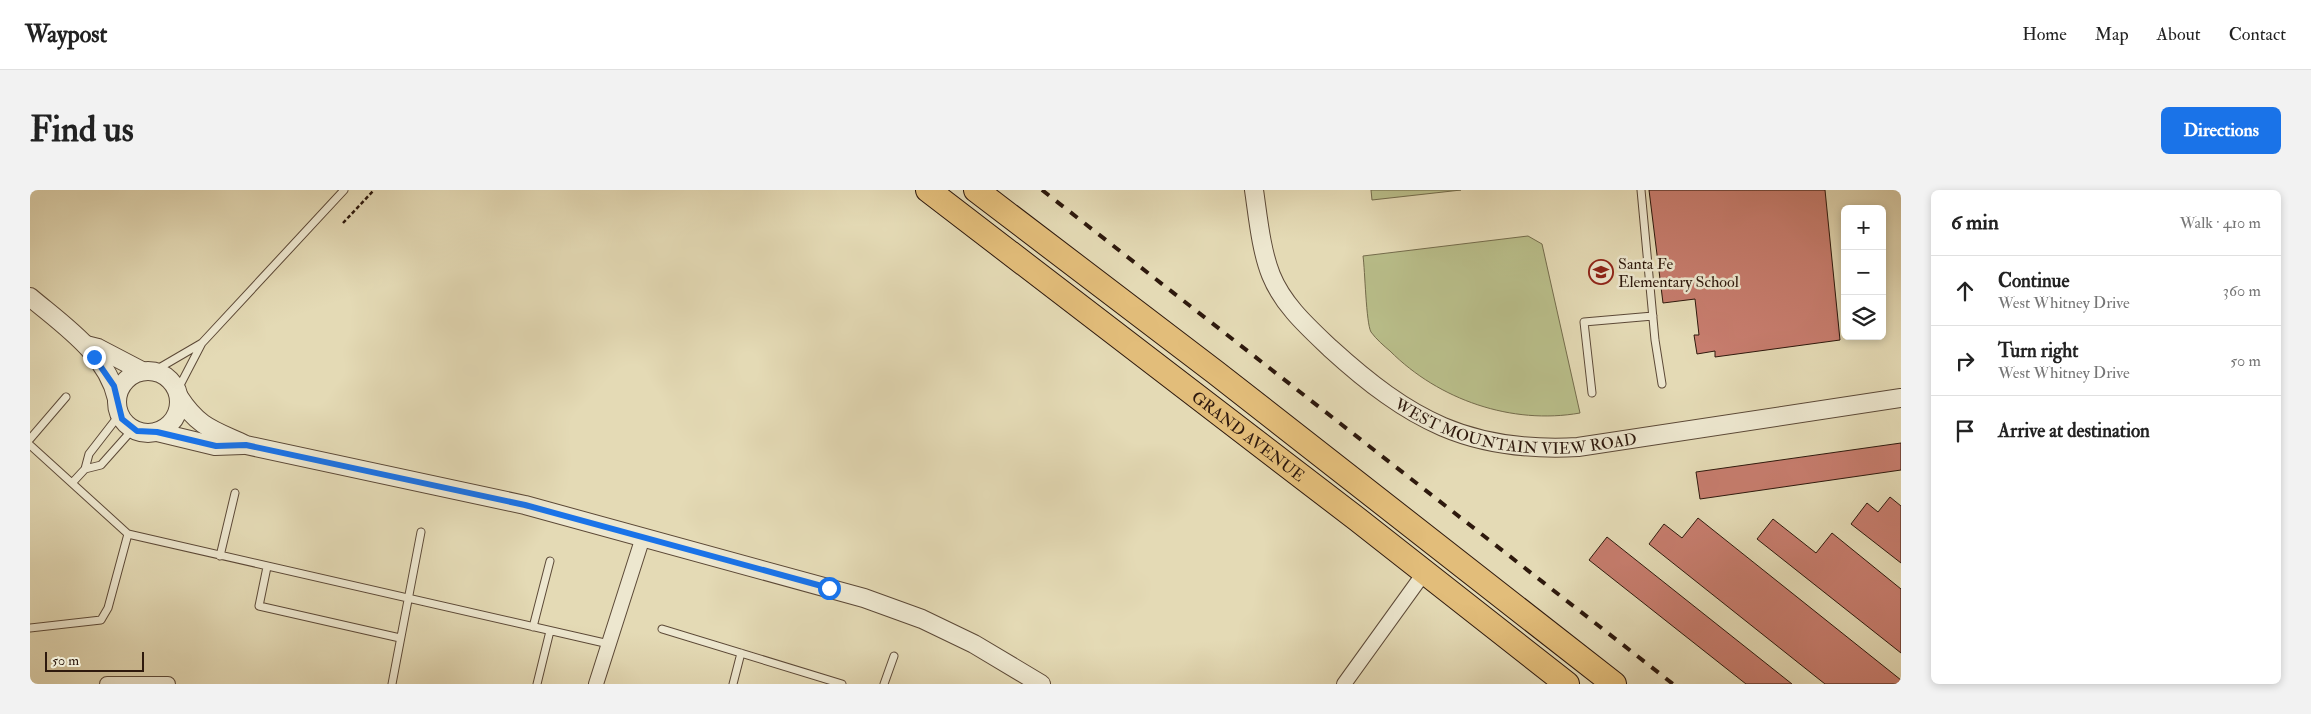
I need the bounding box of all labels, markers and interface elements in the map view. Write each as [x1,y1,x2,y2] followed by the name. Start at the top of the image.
[25,19,107,50] text: Waypost
[2022,23,2067,46] text: Home
[2095,23,2129,46] text: Map
[2157,23,2201,46] text: About
[2229,23,2286,46] text: Contact
[2161,107,2281,154] button: Directions
[30,108,134,152] text: Find us
[1841,205,1886,340] map controls
[1841,205,1886,250] button: +
[1951,209,1999,236] text: 6 min
[2180,213,2261,233] text: Walk · 410 m
[1841,250,1886,295] button: −
[1618,254,1739,292] place label: Santa Fe Elementary School
[1588,259,1614,285] school or university icon: Santa Fe Elementary School
[1998,269,2069,293] text: Continue
[1951,277,1979,305] icon: ahead
[2223,281,2261,301] text: 360 m
[1998,293,2130,313] text: West Whitney Drive
[1841,295,1886,340] button: layers
[1998,339,2078,363] text: Turn right
[83,346,106,369] route end
[1951,347,1979,375] icon: right
[2230,351,2261,371] text: 50 m
[1998,363,2130,383] text: West Whitney Drive
[1187,387,1308,486] street label: GRAND AVENUE
[1390,393,1638,459] street label: WEST MOUNTAIN VIEW ROAD
[1951,417,1979,445] icon: arrive
[1998,419,2150,443] text: Arrive at destination
[818,577,841,600] route start
[45,649,144,672] scale bar
[52,652,79,669] text: 50 m

